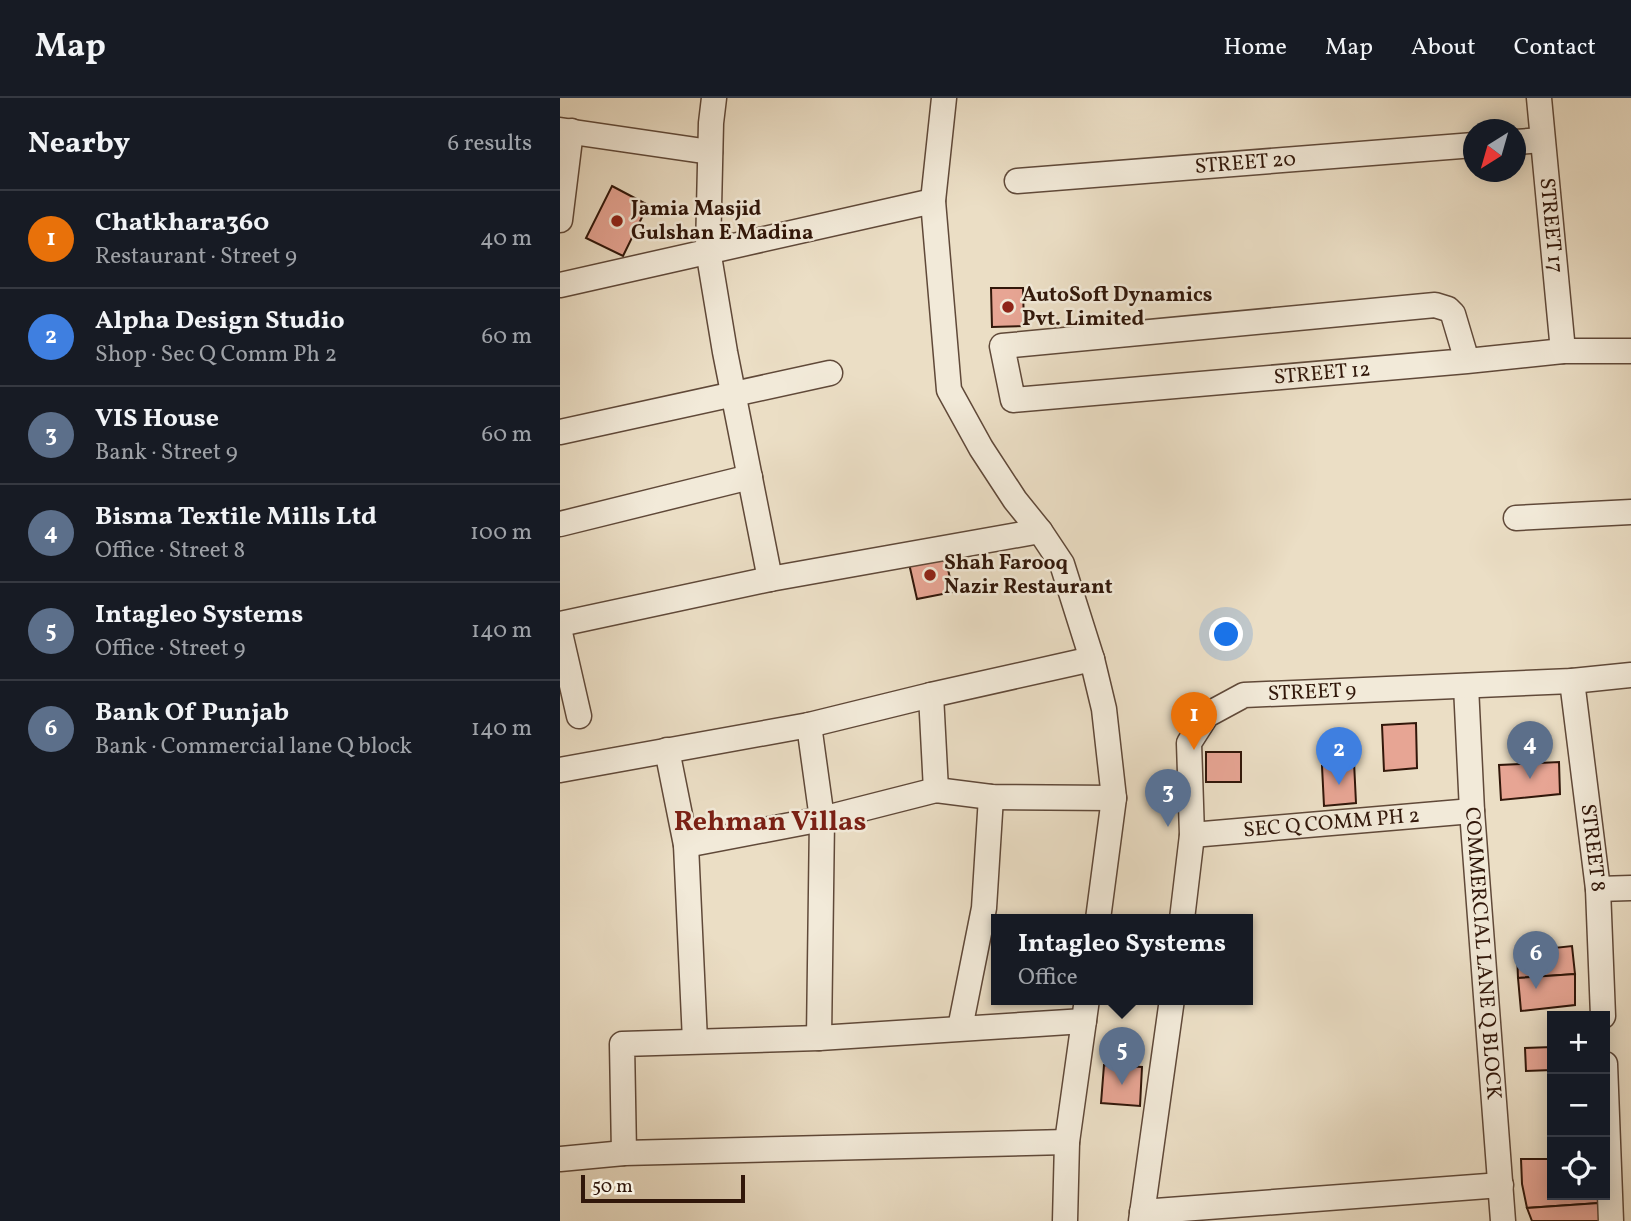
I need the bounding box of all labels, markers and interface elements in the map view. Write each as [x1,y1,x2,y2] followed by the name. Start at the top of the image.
[35,25,106,71] text: Map
[1223,31,1287,65] text: Home
[1325,31,1373,65] text: Map
[1411,31,1476,65] text: About
[1514,31,1596,65] text: Contact
[1463,119,1526,182] north arrow
[28,123,130,165] text: Nearby
[448,128,532,160] text: 6 results
[1194,145,1297,181] street label: STREET 20
[1532,176,1570,275] street label: STREET 17
[630,195,813,248] place label: Jamia Masjid Gulshan E Madina
[95,205,269,241] text: Chatkhara360
[609,213,625,229] marker: Jamia Masjid Gulshan E Madina
[46,223,56,255] text: 1
[480,223,532,255] text: 40 m
[95,241,297,273] text: Restaurant · Street 9
[1022,281,1212,334] place label: AutoSoft Dynamics Pvt. Limited
[1000,299,1016,315] marker: AutoSoft Dynamics Pvt. Limited
[95,303,345,339] text: Alpha Design Studio
[45,321,57,353] text: 2
[482,321,532,353] text: 60 m
[95,339,337,371] text: Shop · Sec Q Comm Ph 2
[1273,355,1372,392] street label: STREET 12
[95,401,219,437] text: VIS House
[45,419,57,451] text: 3
[482,419,532,451] text: 60 m
[95,437,238,469] text: Bank · Street 9
[95,499,377,535] text: Bisma Textile Mills Ltd
[44,517,58,549] text: 4
[470,517,532,549] text: 100 m
[95,535,245,567] text: Office · Street 8
[944,549,1113,602] place label: Shah Farooq Nazir Restaurant
[922,567,938,583] marker: Shah Farooq Nazir Restaurant
[95,597,303,633] text: Intagleo Systems
[45,615,57,647] text: 5
[471,615,532,647] text: 140 m
[1209,617,1243,651] your location
[95,633,245,665] text: Office · Street 9
[1267,676,1357,708] street label: STREET 9
[1171,692,1217,750] pin: 1
[95,695,289,731] text: Bank Of Punjab
[45,713,57,745] text: 6
[471,713,532,745] text: 140 m
[1507,721,1553,779] pin: 4
[1316,727,1362,785] pin: 2
[95,731,412,763] text: Bank · Commercial lane Q block
[1145,769,1191,827] pin: 3
[1242,801,1421,845] street label: SEC Q COMM PH 2
[1573,802,1613,893] street label: STREET 8
[674,803,866,842] district label: Rehman Villas
[1457,806,1508,1101] street label: COMMERCIAL LANE Q BLOCK
[991,914,1253,1005] popup
[1018,926,1226,962] text: Intagleo Systems
[1513,931,1559,989] pin: 6
[1018,962,1078,994] text: Office
[1547,1011,1610,1200] map controls
[1547,1011,1610,1074] button: +
[1099,1027,1145,1085] pin: 5
[1547,1074,1610,1137] button: −
[1547,1137,1610,1200] button: locate
[581,1172,746,1204] scale bar
[592,1174,633,1200] text: 50 m

